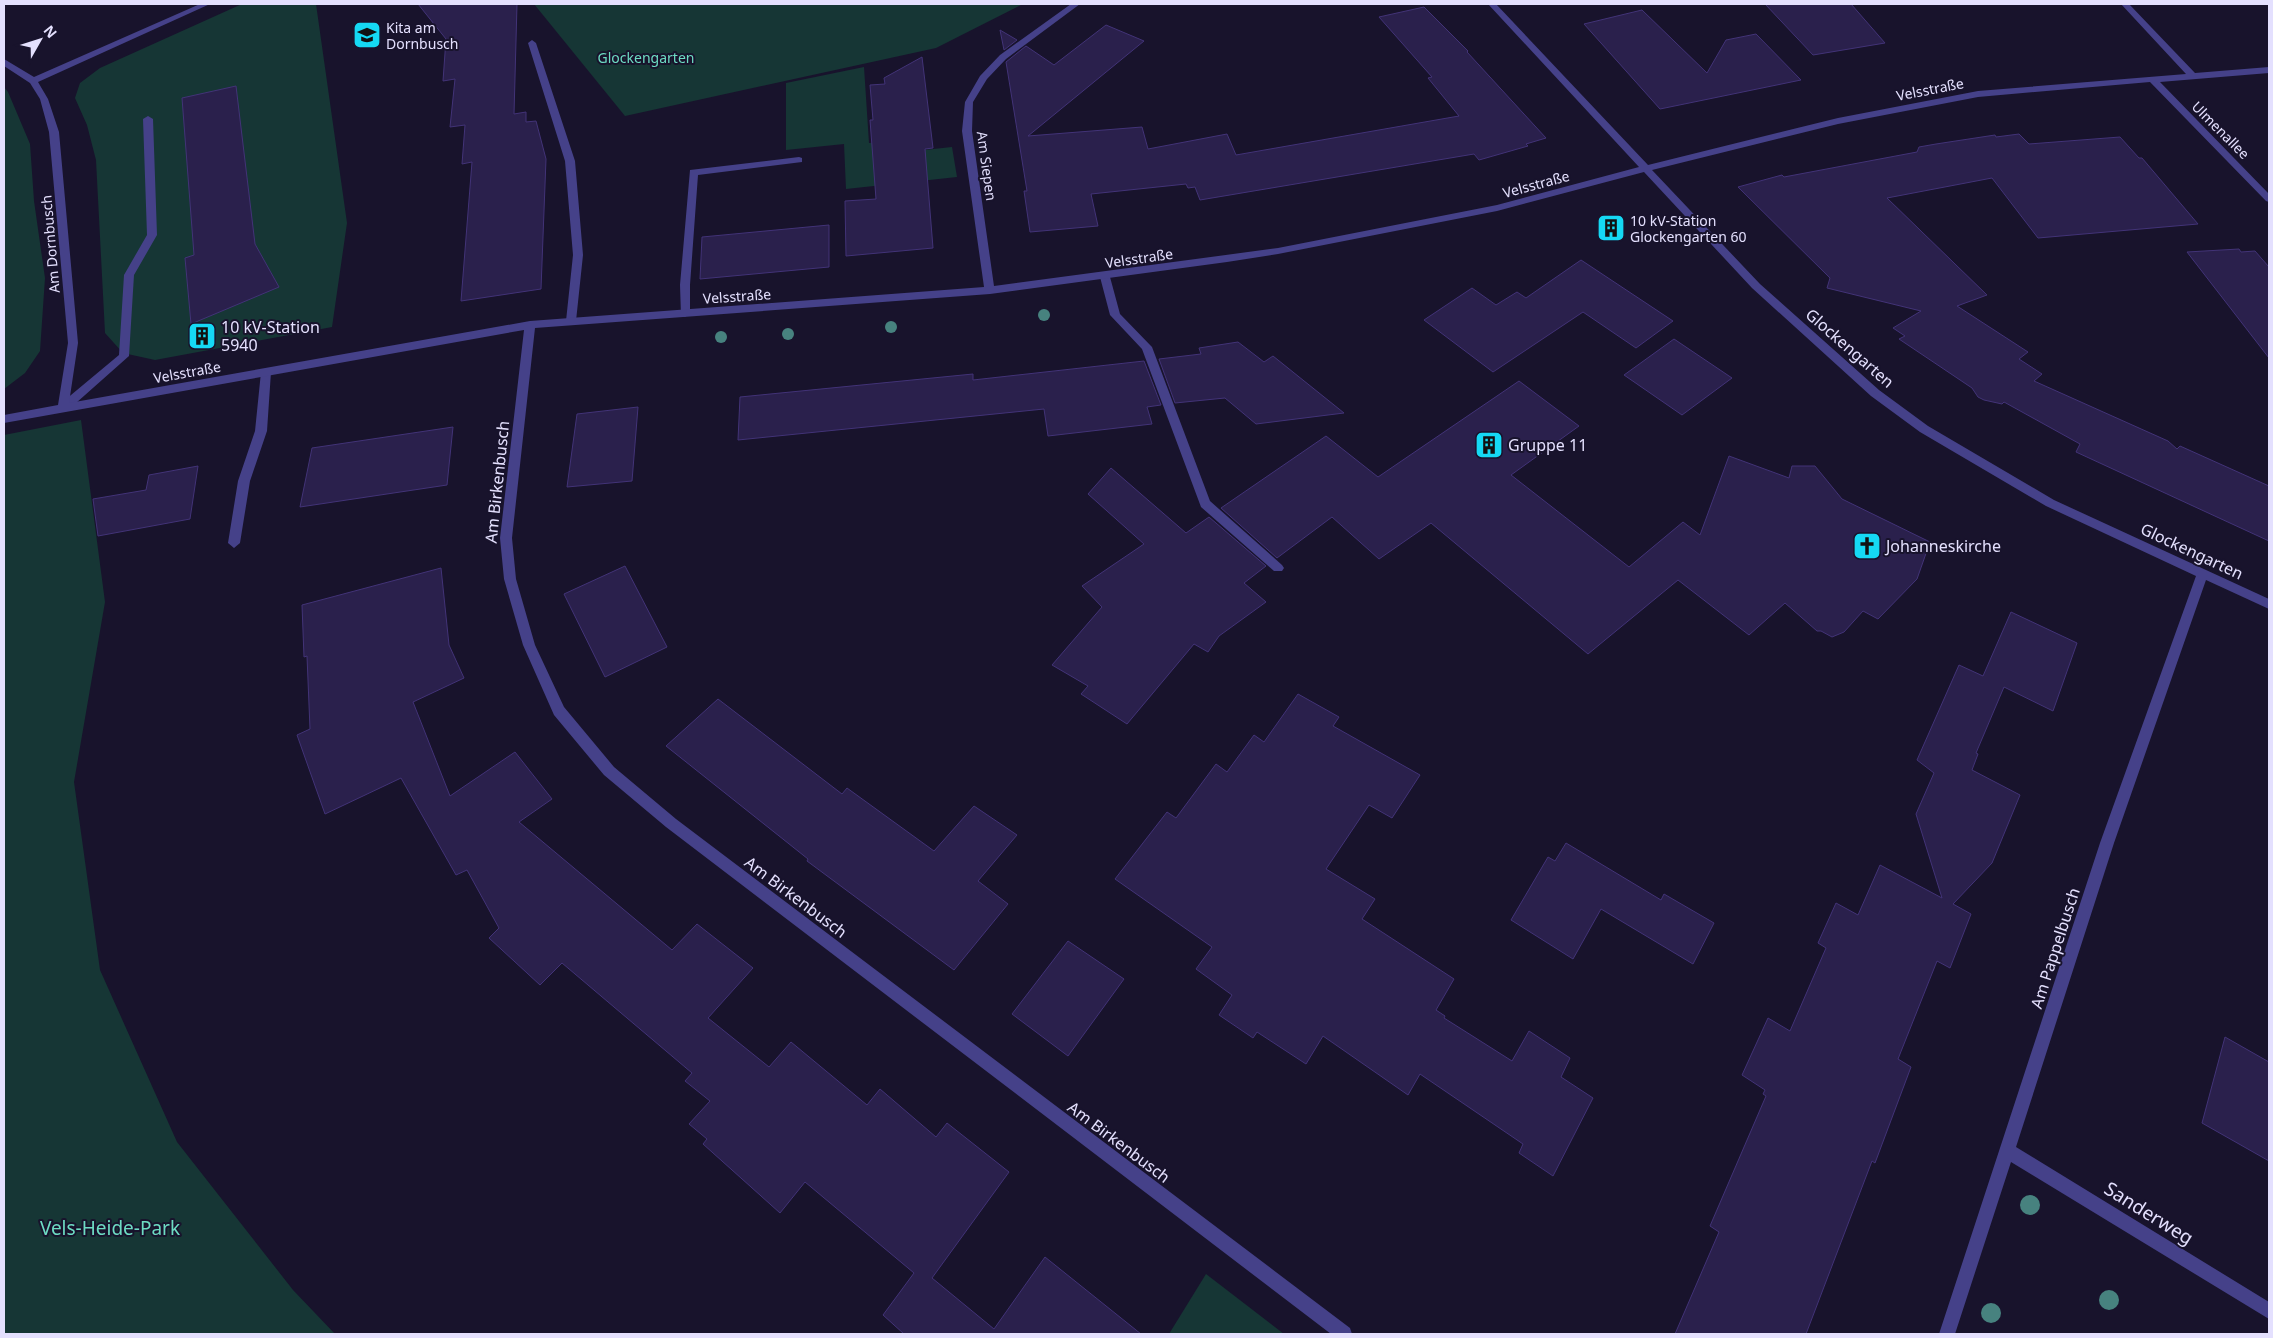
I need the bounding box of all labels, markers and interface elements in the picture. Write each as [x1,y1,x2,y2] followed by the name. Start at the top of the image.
[15,15,65,65] north arrow
[386,18,458,53] place label: Kita am Dornbusch
[352,20,382,50] school or university icon: Kita am Dornbusch
[40,21,61,42] text: N
[598,48,694,67] park label: Glockengarten
[1895,73,1965,105] street label: Velsstraße
[2188,97,2254,163] street label: Ulmenallee
[973,130,1001,202] street label: Am Siepen
[1501,166,1571,202] street label: Velsstraße
[36,194,64,294] street label: Am Dornbusch
[1630,211,1747,246] place label: 10 kV-Station Glockengarten 60
[1596,213,1626,243] building icon: 10 kV-Station Glockengarten 60
[1104,244,1174,272] street label: Velsstraße
[702,284,772,308] street label: Velsstraße
[1801,303,1899,393] street label: Glockengarten
[221,316,320,356] place label: 10 kV-Station 5940
[187,321,217,351] building icon: 10 kV-Station 5940
[152,357,222,387] street label: Velsstraße
[480,420,514,544] street label: Am Birkenbusch
[1474,430,1504,460] building icon: Gruppe 11
[1508,434,1587,456] place label: Gruppe 11
[2137,518,2247,584] street label: Glockengarten
[1852,531,1882,561] church icon: Johanneskirche
[1884,535,2001,557] place label: Johanneskirche
[740,851,852,943] street label: Am Birkenbusch
[2025,885,2085,1011] street label: Am Pappelbusch
[1063,1096,1175,1188] street label: Am Birkenbusch
[2100,1175,2198,1251] street label: Sanderweg
[40,1215,180,1241] park label: Vels-Heide-Park

